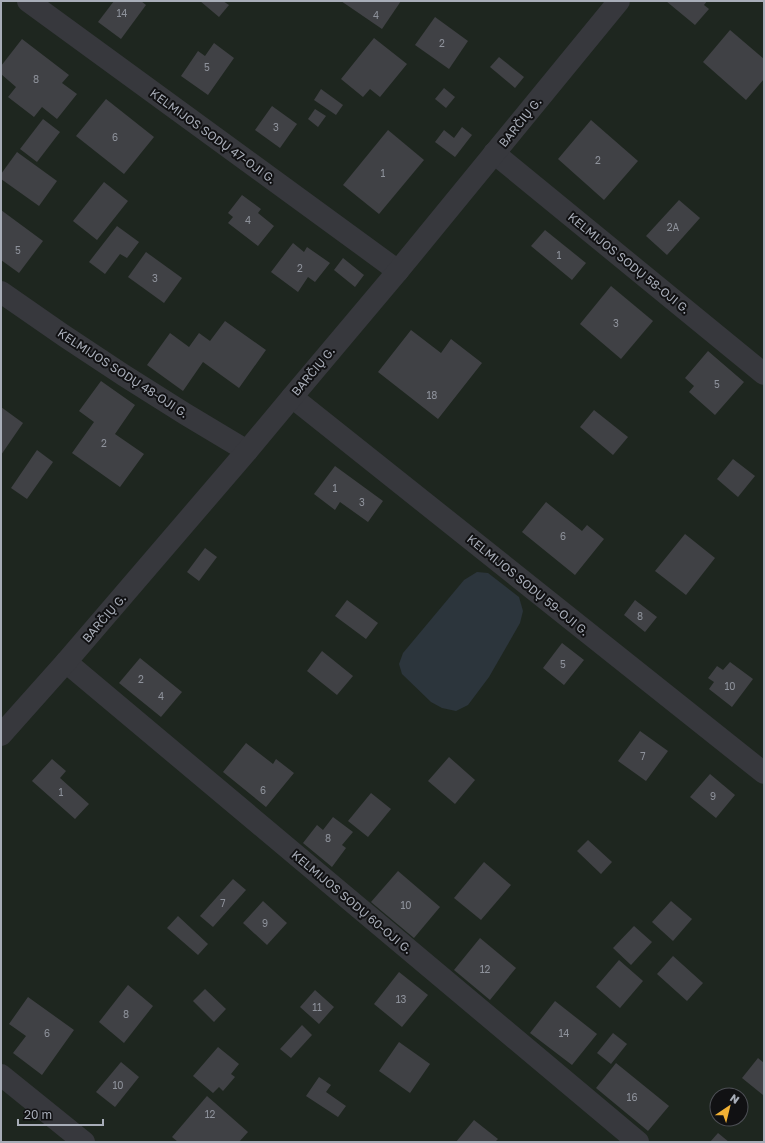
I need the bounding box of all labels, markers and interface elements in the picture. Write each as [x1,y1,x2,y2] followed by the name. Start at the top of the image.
[117,7,127,19] house number: 14
[373,9,379,21] house number: 4
[439,37,445,49] house number: 2
[204,61,210,73] house number: 5
[33,73,39,85] house number: 8
[147,85,279,187] street label: KELMIJOS SODŲ 47-OJI G.
[495,94,545,150] street label: BARČIŲ G.
[273,121,279,133] house number: 3
[112,131,118,143] house number: 6
[595,154,601,166] house number: 2
[381,167,386,179] house number: 1
[565,209,693,317] street label: KELMIJOS SODŲ 58-OJI G.
[245,214,251,226] house number: 4
[667,221,680,233] house number: 2A
[15,244,21,256] house number: 5
[557,249,562,261] house number: 1
[297,262,303,274] house number: 2
[152,272,158,284] house number: 3
[613,317,619,329] house number: 3
[55,325,191,421] street label: KELMIJOS SODŲ 48-OJI G.
[288,343,338,399] street label: BARČIŲ G.
[714,378,720,390] house number: 5
[427,389,437,401] house number: 18
[101,437,107,449] house number: 2
[333,482,338,494] house number: 1
[359,496,365,508] house number: 3
[560,530,566,542] house number: 6
[464,531,592,639] street label: KELMIJOS SODŲ 59-OJI G.
[79,591,129,645] street label: BARČIŲ G.
[637,610,643,622] house number: 8
[560,658,566,670] house number: 5
[138,673,144,685] house number: 2
[724,680,736,692] house number: 10
[158,690,164,702] house number: 4
[640,750,646,762] house number: 7
[260,784,266,796] house number: 6
[59,786,64,798] house number: 1
[710,790,716,802] house number: 9
[325,832,331,844] house number: 8
[289,847,415,957] street label: KELMIJOS SODŲ 60-OJI G.
[220,897,226,909] house number: 7
[400,899,412,911] house number: 10
[262,917,268,929] house number: 9
[480,963,491,975] house number: 12
[396,993,406,1005] house number: 13
[312,1001,322,1013] house number: 11
[123,1008,129,1020] house number: 8
[44,1027,50,1039] house number: 6
[559,1027,569,1039] house number: 14
[112,1079,124,1091] house number: 10
[709,1087,749,1127] north arrow
[627,1091,637,1103] house number: 16
[728,1091,742,1106] text: N
[18,1101,103,1127] scale bar
[24,1107,52,1122] text: 20 m
[205,1108,216,1120] house number: 12

